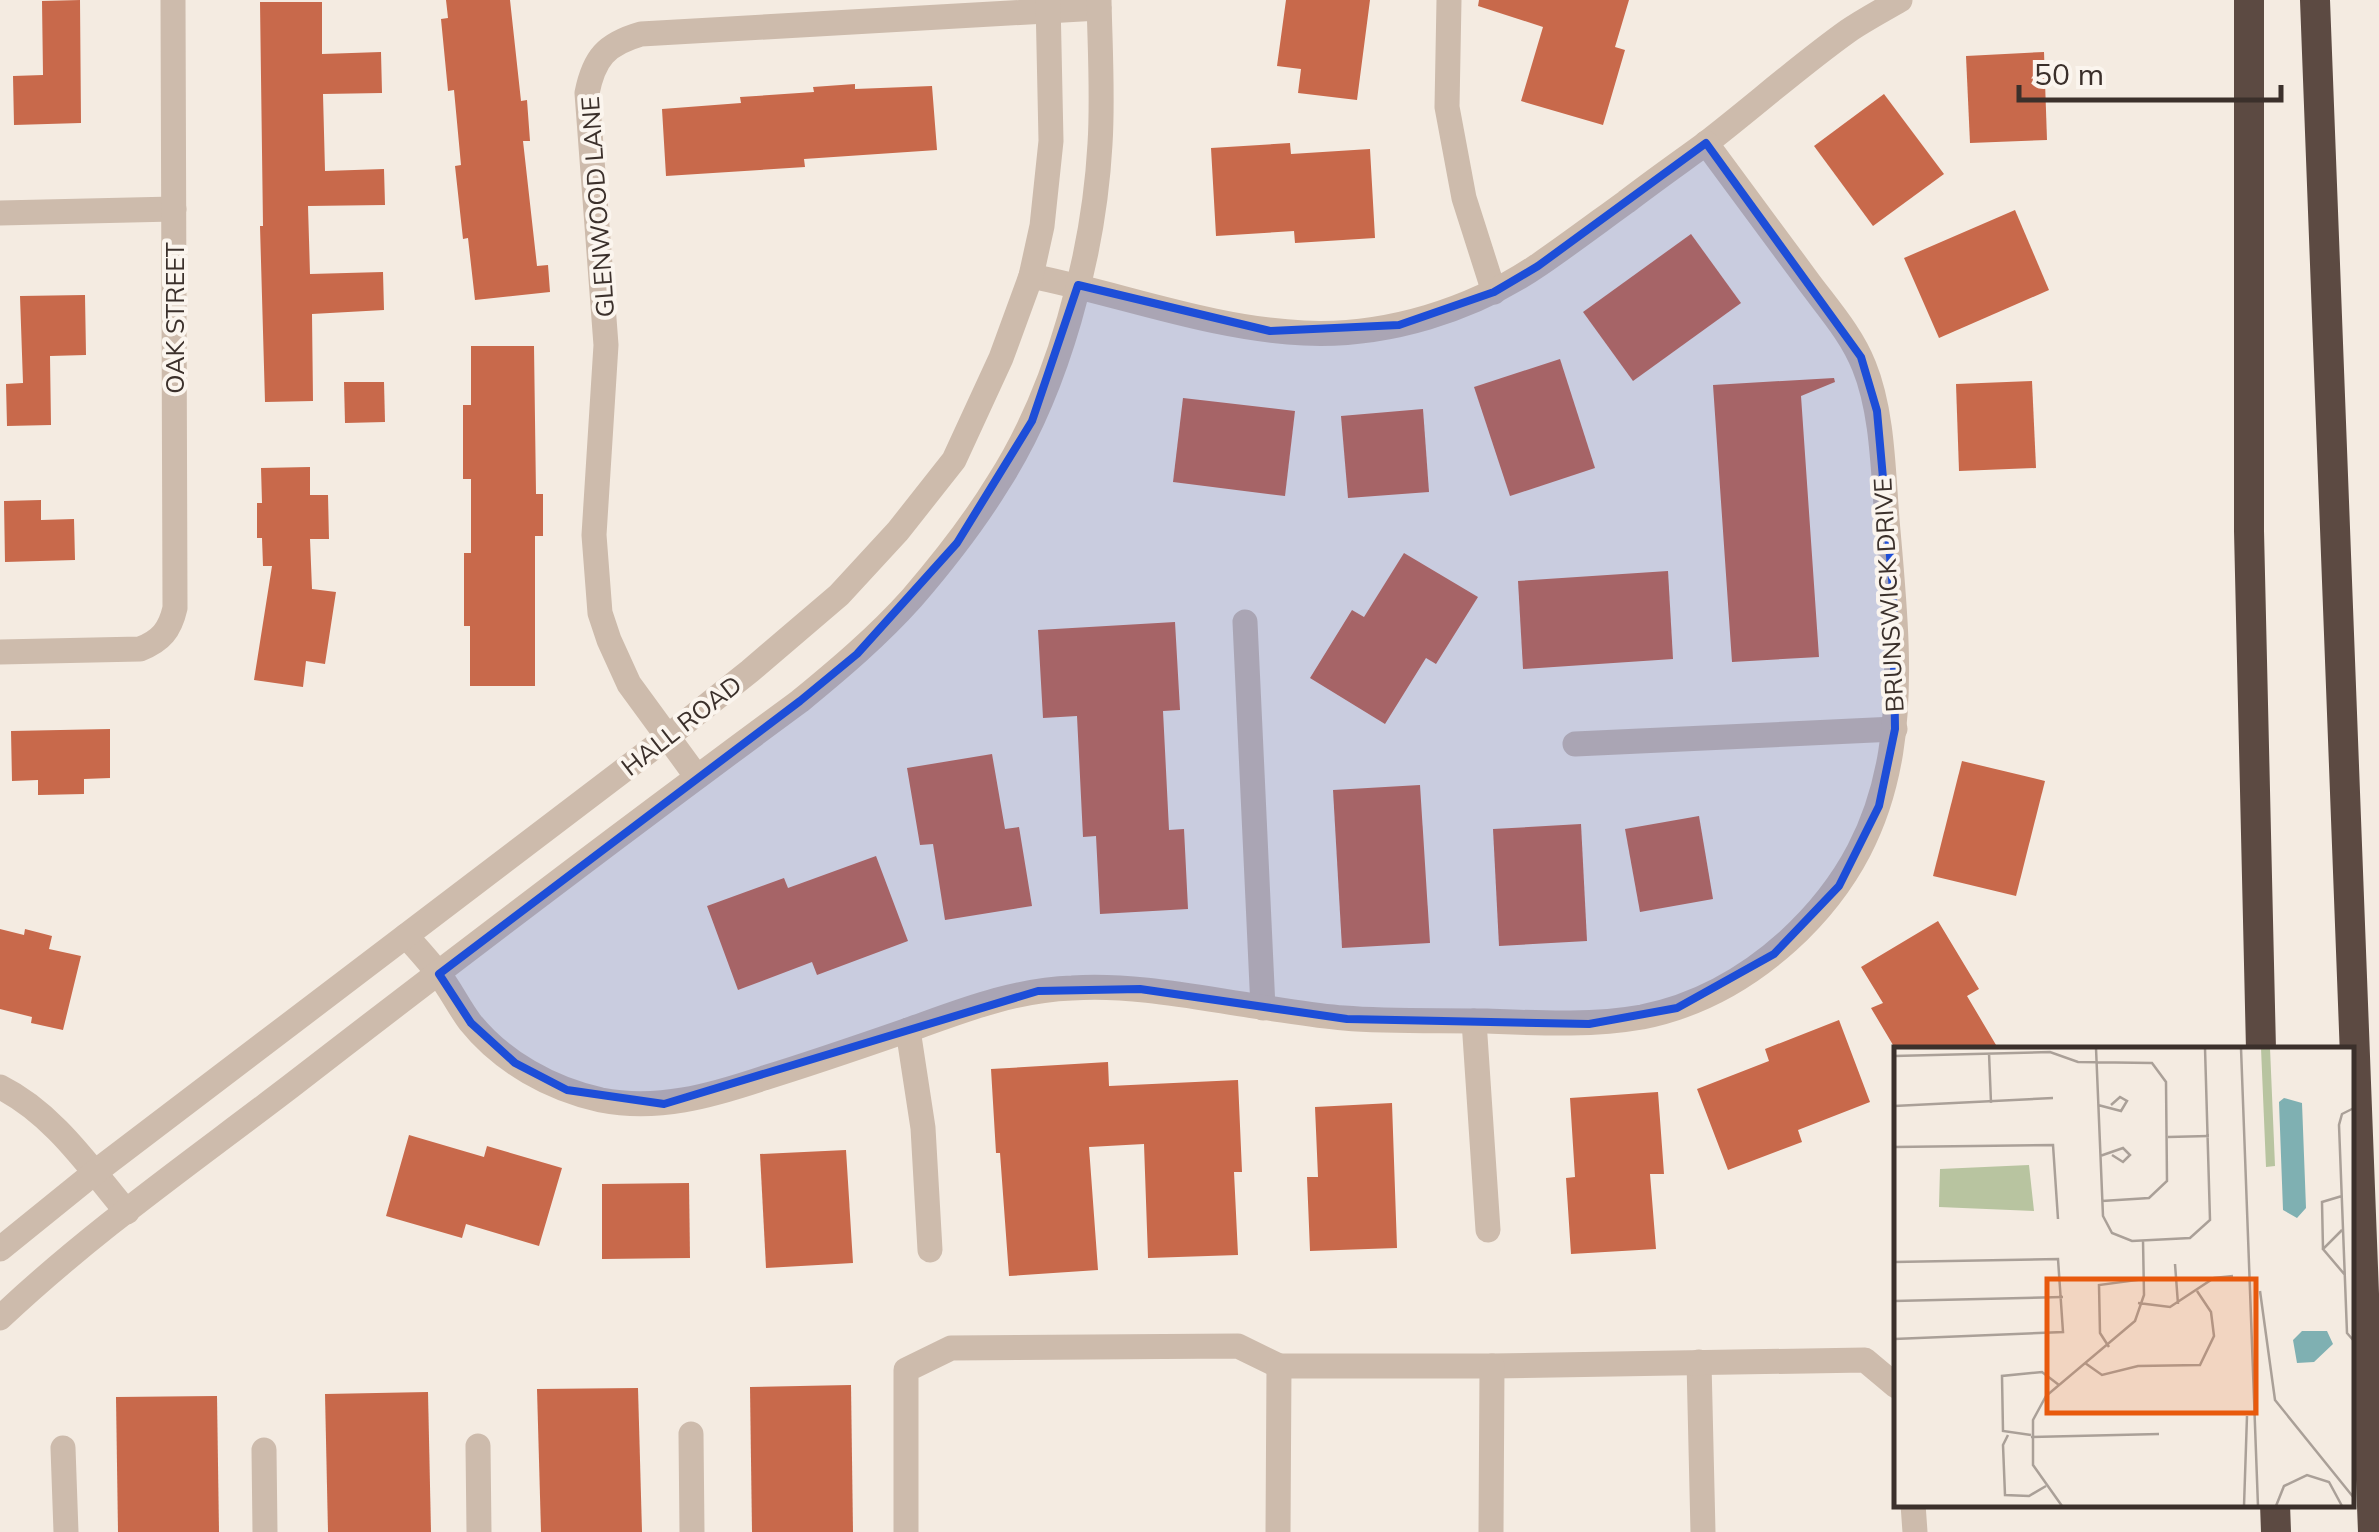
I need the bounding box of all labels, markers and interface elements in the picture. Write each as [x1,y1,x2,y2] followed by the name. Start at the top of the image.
[2019,40,2282,102] scale bar
[2034,55,2104,93] text: 50 m
[574,96,620,318] street label: GLENWOOD LANE
[159,242,190,394] street label: OAK STREET
[1866,477,1910,713] street label: BRUNSWICK DRIVE
[615,668,747,782] street label: HALL ROAD
[1894,1047,2354,1507] inset map

